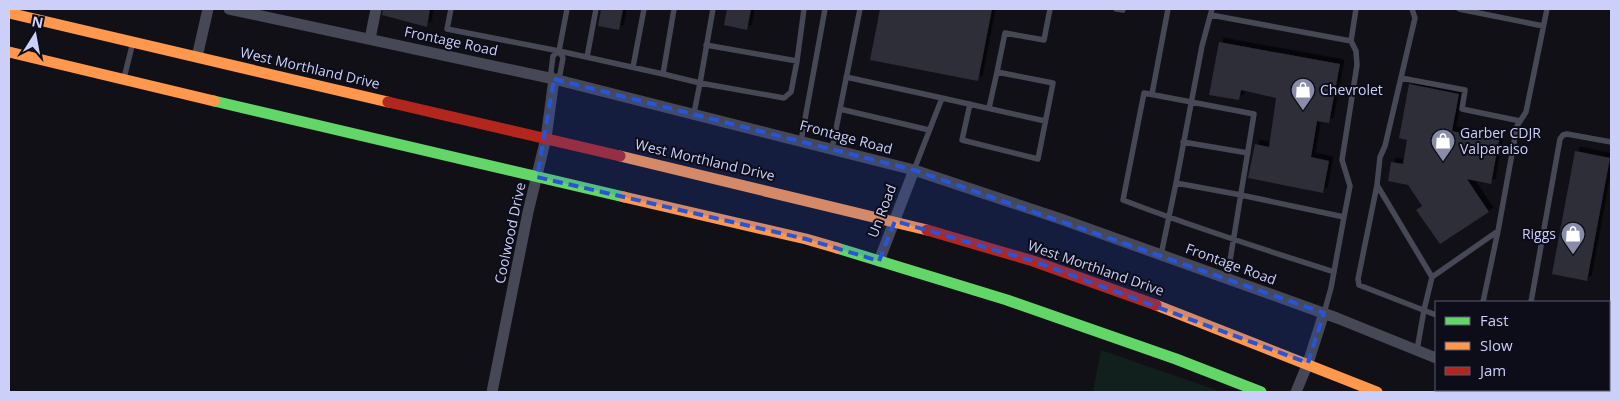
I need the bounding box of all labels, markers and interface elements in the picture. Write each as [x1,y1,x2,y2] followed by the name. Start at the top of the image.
[10,10,60,60] north arrow
[30,11,45,32] text: N
[403,21,500,60] street label: Frontage Road
[238,42,382,93] street label: West Morthland Drive
[1290,77,1316,111] shop icon: Chevrolet
[1320,80,1383,99] place label: Chevrolet
[798,115,895,158] street label: Frontage Road
[1460,123,1541,158] place label: Garber CDJR Valparaiso
[1430,128,1456,162] shop icon: Garber CDJR Valparaiso
[633,134,777,185] street label: West Morthland Drive
[489,180,530,285] street label: Coolwood Drive
[863,181,900,240] street label: Un Road
[1560,221,1586,255] shop icon: Riggs
[1522,224,1556,243] place label: Riggs
[1026,235,1167,300] street label: West Morthland Drive
[1183,238,1279,289] street label: Frontage Road
[1435,301,1610,391] legend
[1480,310,1509,330] text: Fast
[1480,335,1513,355] text: Slow
[1478,360,1506,380] text: Jam

